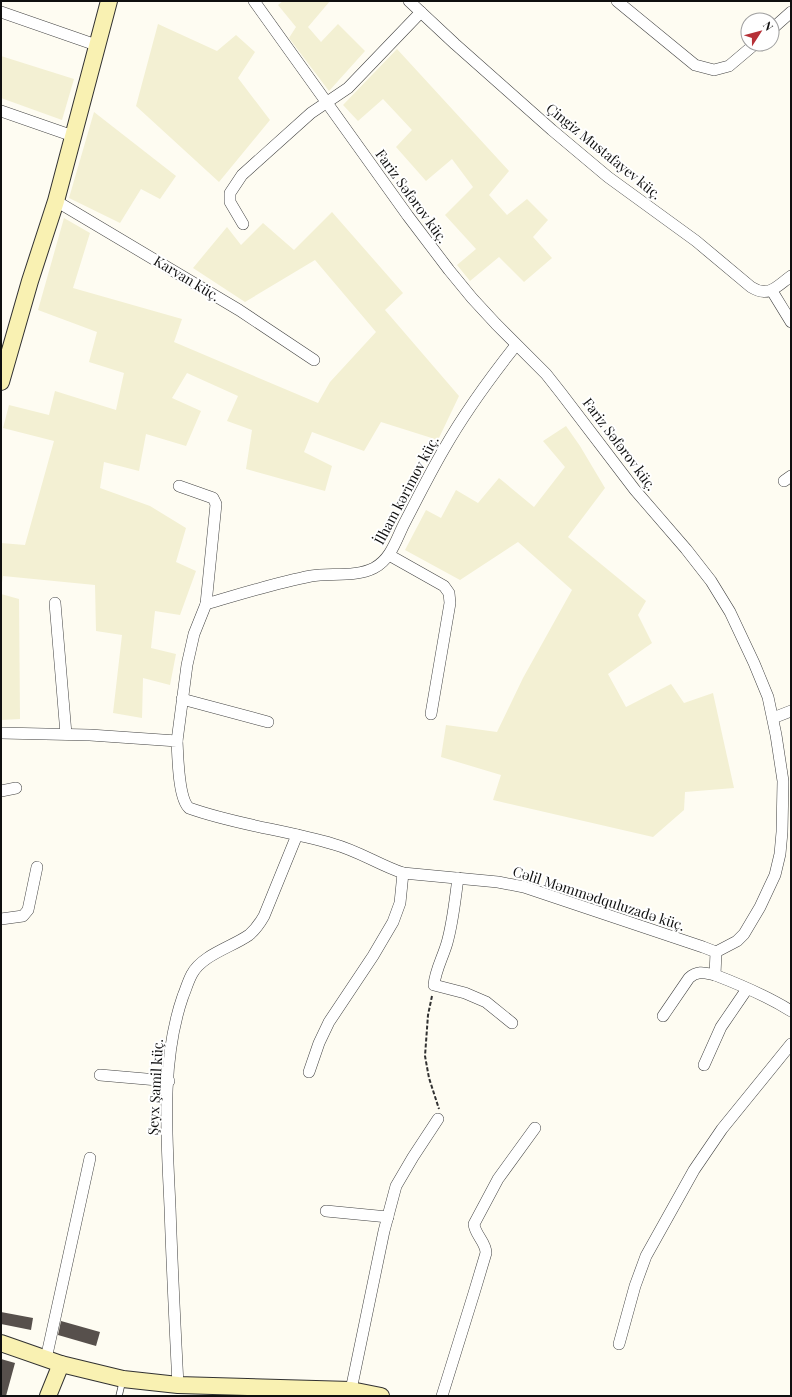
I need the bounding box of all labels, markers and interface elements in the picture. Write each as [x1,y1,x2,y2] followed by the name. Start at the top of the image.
[740,12,780,52] north arrow
[760,18,777,33] text: N
[542,99,666,203] street label: Çingiz Mustafayev küç.
[371,145,453,247] street label: Fariz Səfərov küç.
[151,251,223,305] street label: Karvan küç.
[579,394,661,494] street label: Fariz Səfərov küç.
[369,432,443,548] street label: İlham kərimov küç.
[511,861,687,935] street label: Cəlil Məmmədquluzadə küç.
[143,1038,167,1136] street label: Şeyx Şamil küç.

